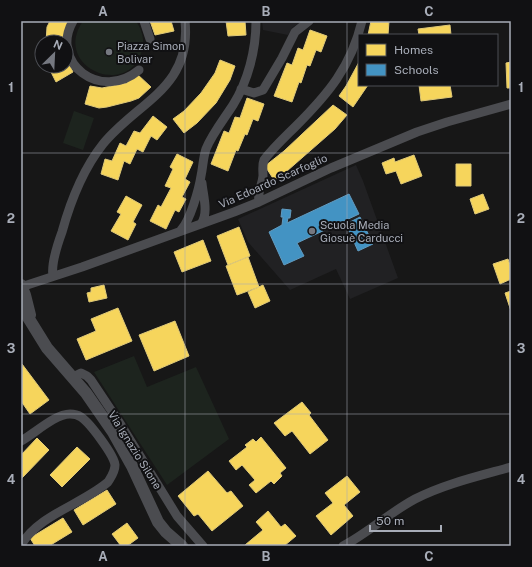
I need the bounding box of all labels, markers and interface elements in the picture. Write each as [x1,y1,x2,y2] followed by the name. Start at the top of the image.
[98,4,108,19] text: A
[262,4,271,19] text: B
[424,4,434,19] text: C
[34,34,74,74] north arrow
[358,34,498,86] legend
[52,38,64,52] text: N
[117,40,185,65] place label: Piazza Simon Bolivar
[394,43,433,57] text: Homes
[104,47,114,57] marker: Piazza Simon Bolivar
[394,63,439,77] text: Schools
[8,80,14,95] text: 1
[518,80,524,95] text: 1
[217,152,329,210] street label: Via Edoardo Scarfoglio
[7,211,15,226] text: 2
[517,211,525,226] text: 2
[320,219,403,244] place label: Scuola Media Giosuè Carducci
[307,226,317,236] marker: Scuola Media Giosuè Carducci
[7,341,16,356] text: 3
[517,341,526,356] text: 3
[106,409,164,491] street label: Via Ignazio Silone
[7,472,16,487] text: 4
[517,472,526,487] text: 4
[370,507,441,533] scale bar
[376,514,404,528] text: 50 m
[98,549,108,564] text: A
[262,549,271,564] text: B
[424,549,434,564] text: C

